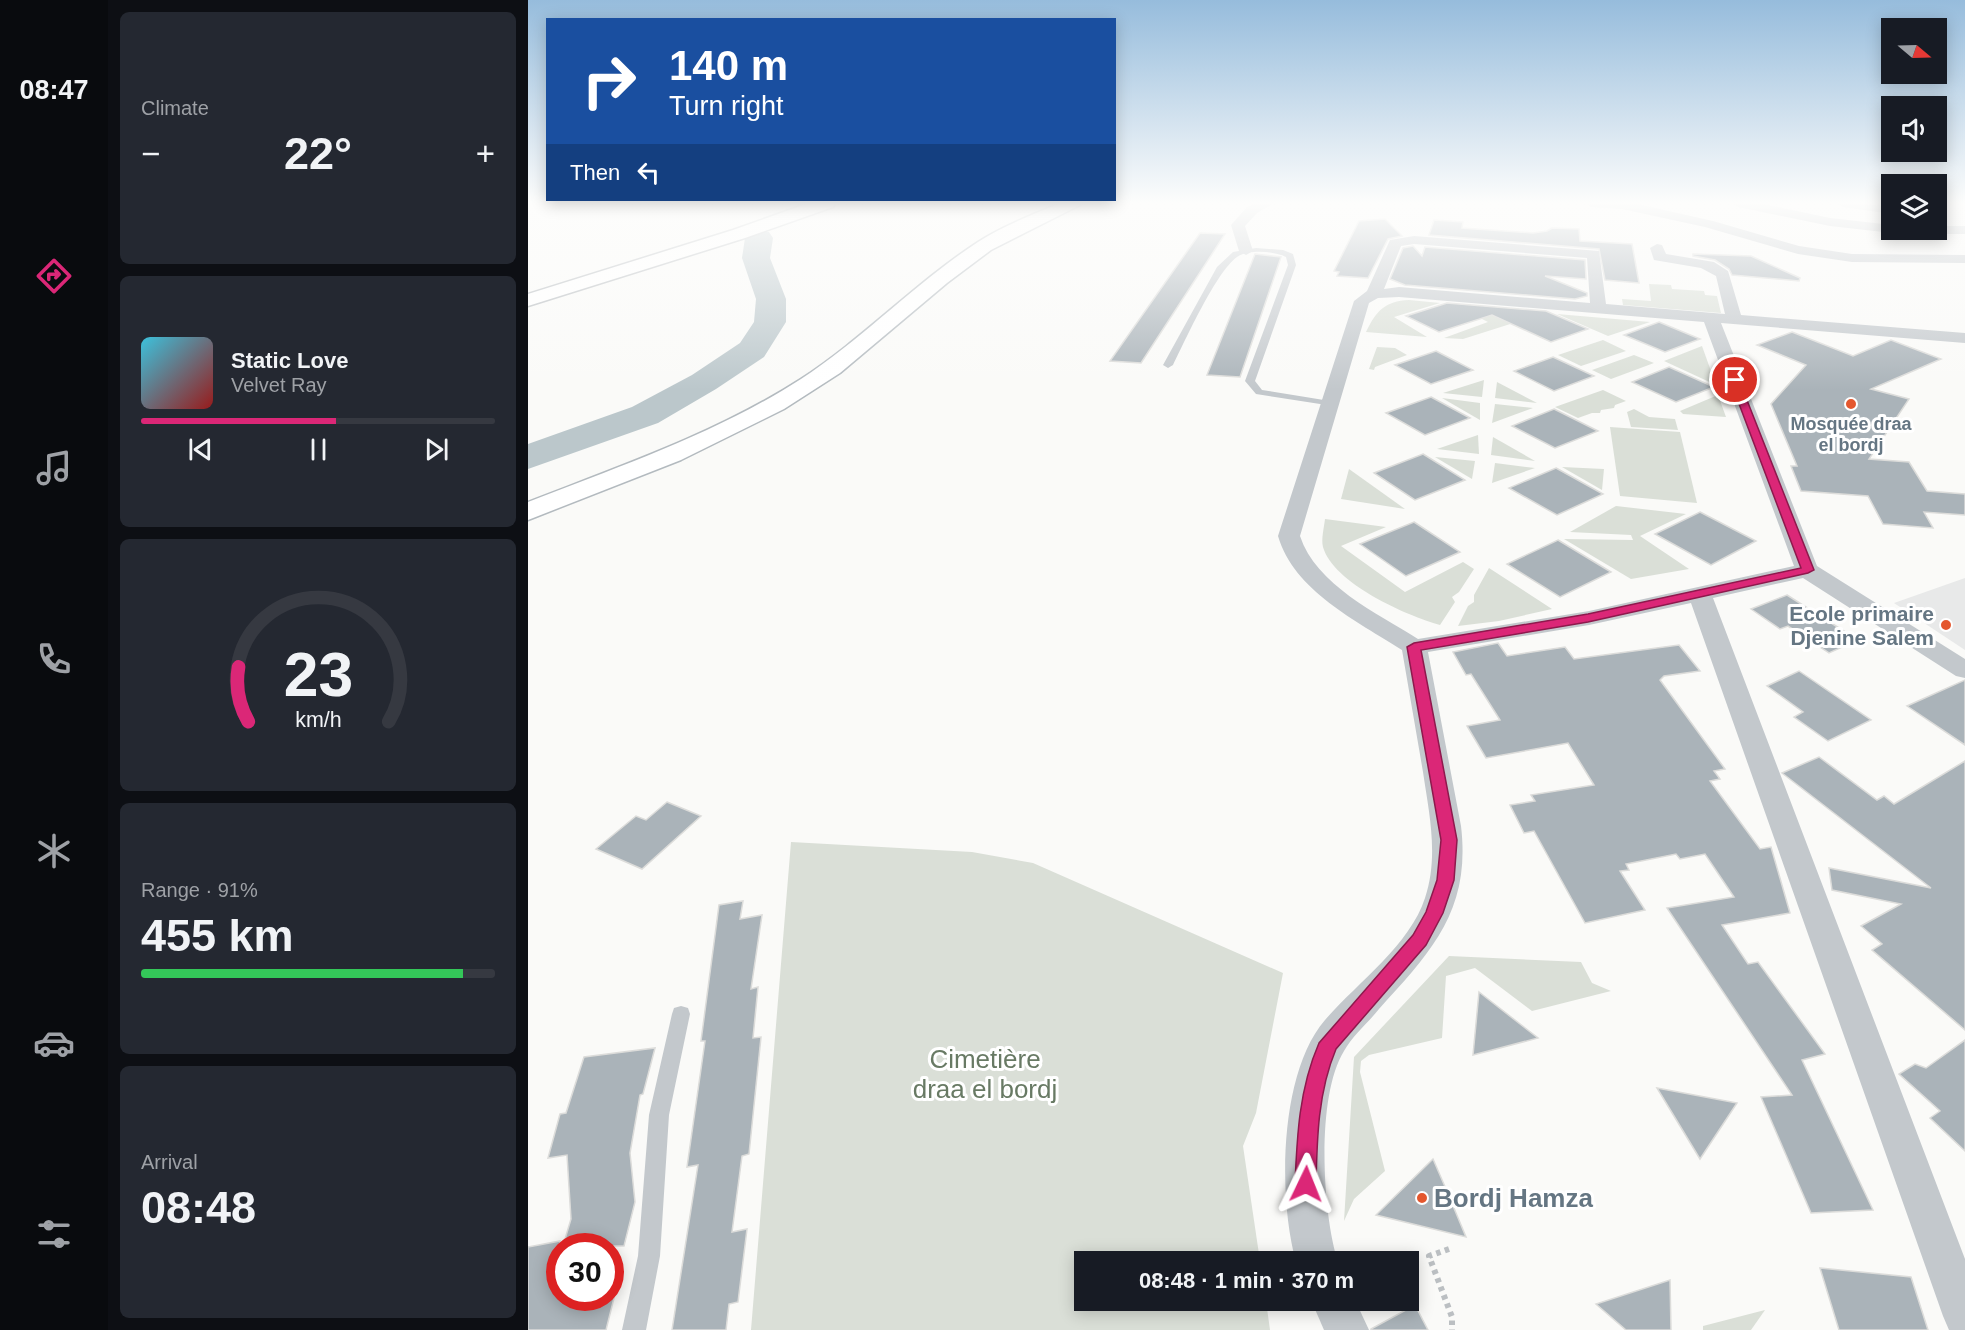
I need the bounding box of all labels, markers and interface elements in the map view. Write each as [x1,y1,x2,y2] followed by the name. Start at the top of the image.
[1881,18,1947,84] north arrow
[1881,18,1947,240] map controls
[570,42,648,120] icon: right
[669,42,788,89] text: 140 m
[19,75,89,105] text: 08:47
[669,91,784,121] text: Turn right
[1881,96,1947,162] button: sound
[141,97,209,119] text: Climate
[284,128,352,179] text: 22°
[141,135,160,172] text: −
[476,135,495,172] text: +
[632,156,665,189] icon: left
[570,160,620,185] text: Then
[1881,174,1947,240] button: layers
[33,255,75,297] icon: directions
[231,348,348,373] text: Static Love
[1709,354,1760,405] pin
[1718,363,1751,396] icon: arrive
[231,374,327,396] text: Velvet Ray
[1844,397,1858,411] marker: Mosquée draa el bordj
[1790,414,1913,455] place label: Mosquée draa el bordj
[184,433,217,466] icon: previous
[302,433,335,466] icon: pause
[420,433,453,466] icon: next
[33,447,75,489] icon: music
[1789,602,1934,649] place label: Ecole primaire Djenine Salem
[1939,618,1953,632] marker: Ecole primaire Djenine Salem
[33,638,75,680] icon: phone
[283,640,353,709] text: 23
[295,708,341,732] text: km/h
[33,830,75,872] icon: climate
[141,879,258,901] text: Range · 91%
[141,910,294,961] text: 455 km
[33,1022,75,1064] icon: car
[913,1044,1057,1104] park label: Cimetière draa el bordj
[141,1151,198,1173] text: Arrival
[1274,1152,1338,1216] position arrow
[141,1182,256,1233] text: 08:48
[1434,1183,1593,1213] place label: Bordj Hamza
[1415,1191,1429,1205] marker: Bordj Hamza
[33,1213,75,1255] icon: filters
[546,1233,624,1311] speed limit sign: 30
[1139,1268,1354,1293] text: 08:48 · 1 min · 370 m

